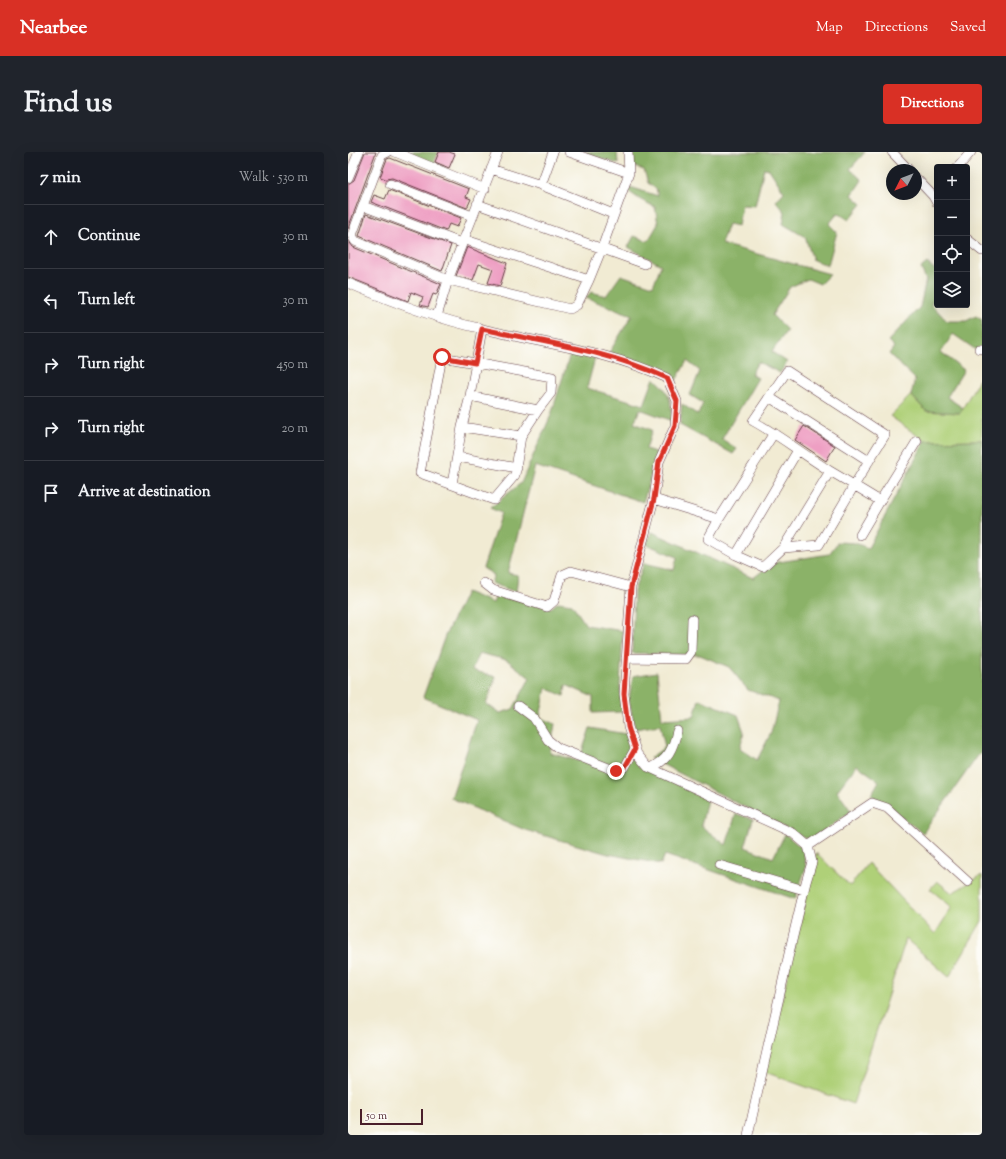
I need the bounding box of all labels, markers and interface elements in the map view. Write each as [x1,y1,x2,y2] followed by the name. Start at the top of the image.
[20,15,87,42] text: Nearbee
[816,18,843,38] text: Map
[865,18,928,38] text: Directions
[950,18,986,38] text: Saved
[24,84,112,124] text: Find us
[883,84,982,124] button: Directions
[886,164,922,200] north arrow
[934,164,970,308] map controls
[934,164,970,200] button: +
[40,166,81,190] text: 7 min
[239,169,308,187] text: Walk · 530 m
[934,200,970,236] button: −
[40,226,62,248] icon: ahead
[78,226,140,247] text: Continue
[282,228,308,246] text: 30 m
[934,236,970,272] button: locate
[934,272,970,308] button: layers
[40,290,62,312] icon: left
[78,290,135,311] text: Turn left
[282,292,308,310] text: 30 m
[433,348,451,366] route start
[40,354,62,376] icon: right
[78,354,144,375] text: Turn right
[277,356,308,374] text: 450 m
[40,418,62,440] icon: right
[78,418,144,439] text: Turn right
[282,420,308,438] text: 20 m
[40,482,62,504] icon: arrive
[78,482,211,503] text: Arrive at destination
[607,762,625,780] route end
[360,1107,423,1126] scale bar
[366,1108,387,1124] text: 50 m

